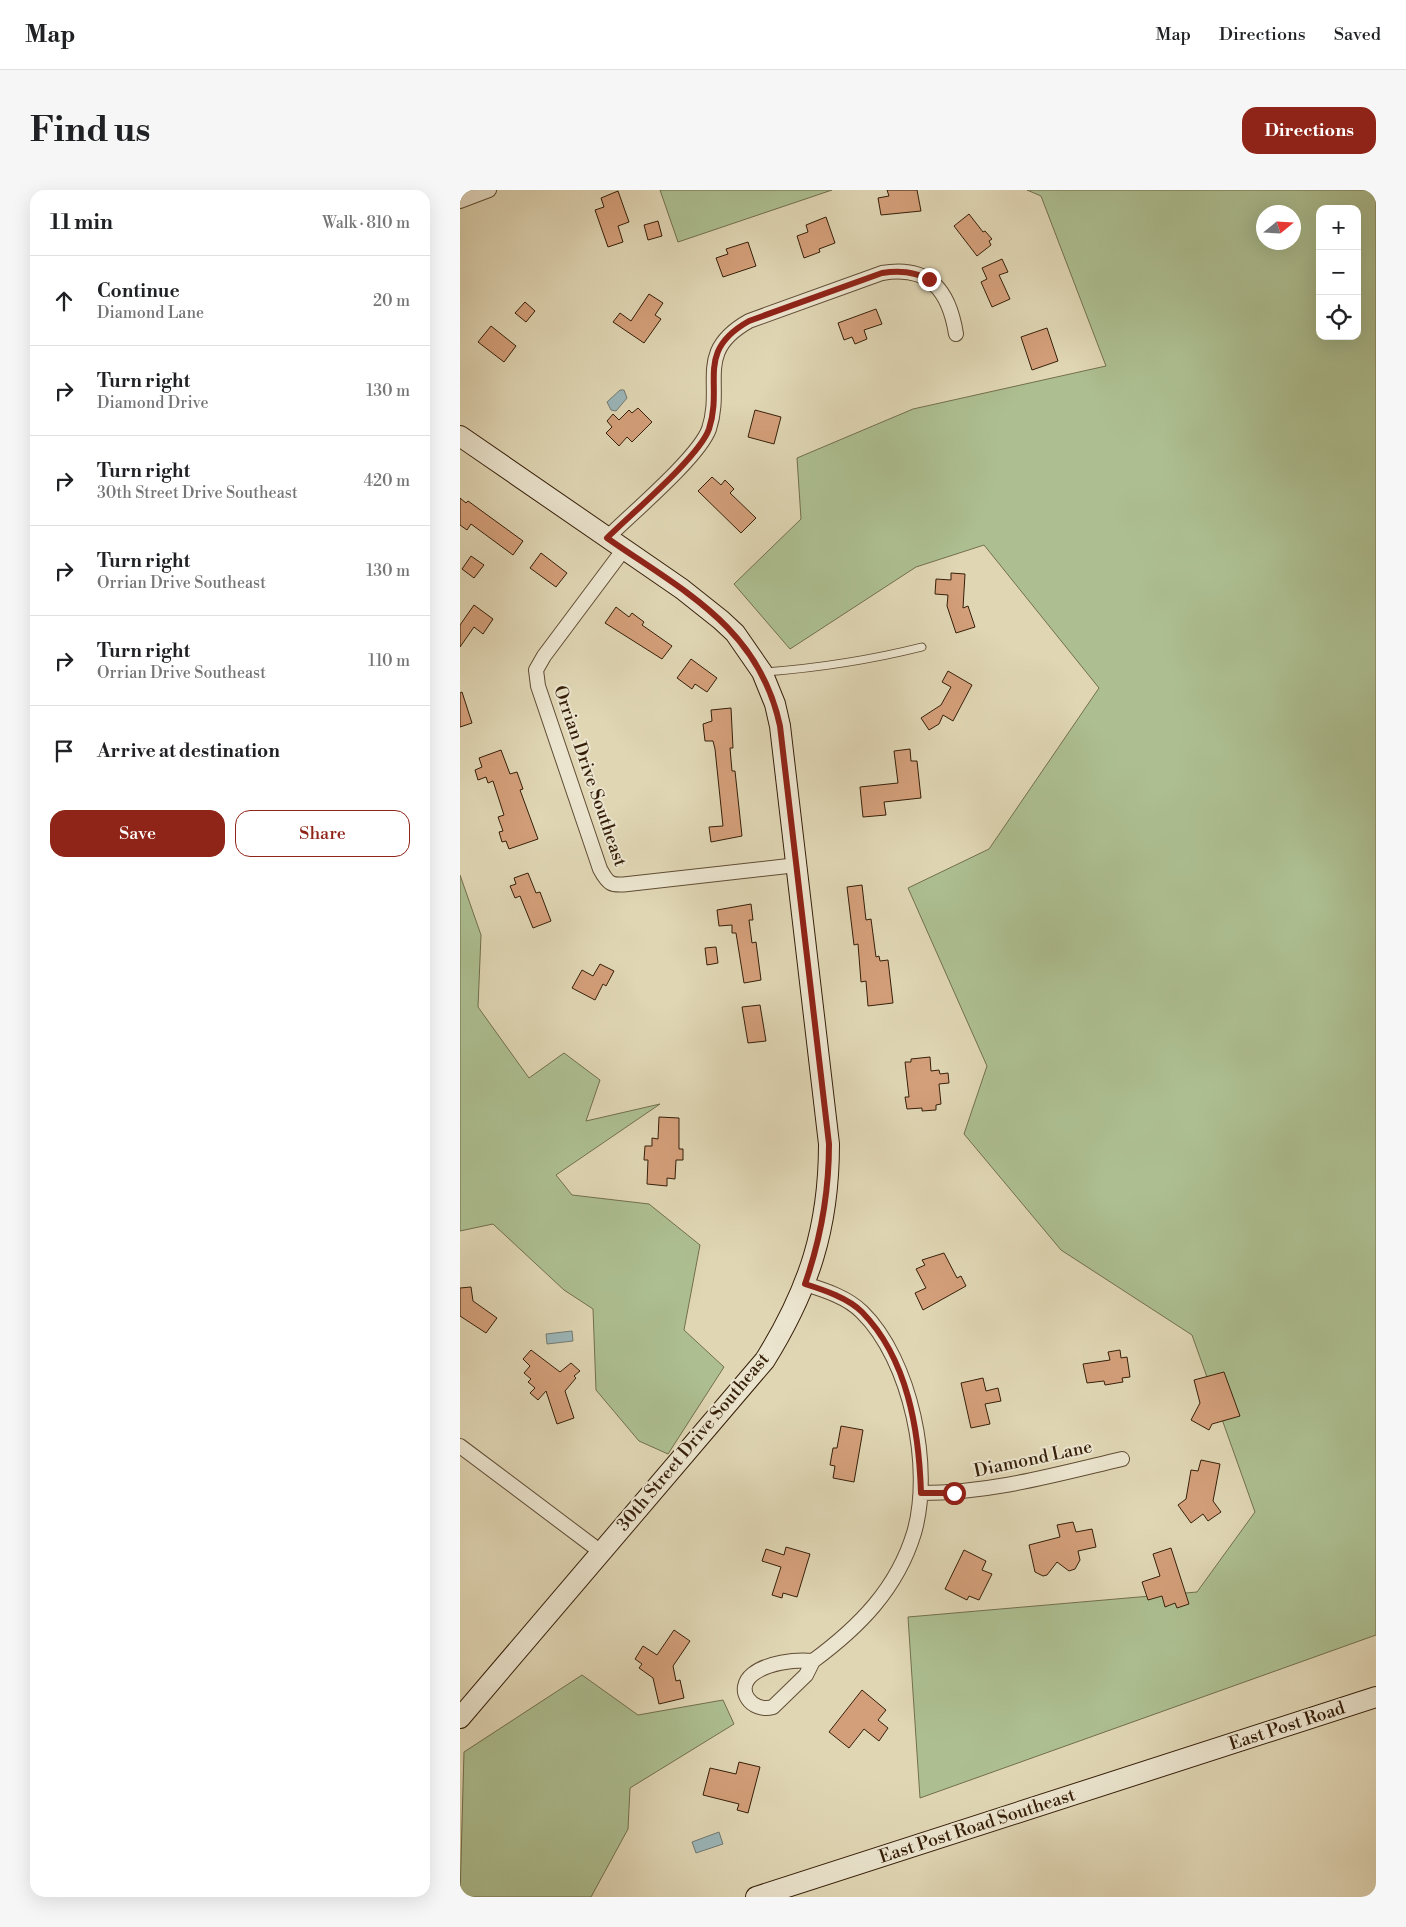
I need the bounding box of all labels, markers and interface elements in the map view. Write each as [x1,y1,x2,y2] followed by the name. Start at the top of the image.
[25,20,75,50] text: Map
[1155,23,1191,46] text: Map
[1219,23,1306,46] text: Directions
[1334,23,1381,46] text: Saved
[1242,107,1376,154] button: Directions
[30,109,150,152] text: Find us
[1256,205,1301,250] north arrow
[1316,205,1361,340] map controls
[1316,205,1361,250] button: +
[50,210,113,236] text: 11 min
[322,213,410,233] text: Walk · 810 m
[1316,250,1361,295] button: −
[918,268,941,291] route end
[97,279,180,303] text: Continue
[50,287,78,315] icon: ahead
[373,291,410,311] text: 20 m
[1316,295,1361,340] button: locate
[97,303,204,323] text: Diamond Lane
[97,369,190,393] text: Turn right
[50,377,78,405] icon: right
[366,381,410,401] text: 130 m
[97,393,208,413] text: Diamond Drive
[97,459,190,483] text: Turn right
[50,467,78,495] icon: right
[363,471,410,491] text: 420 m
[97,483,298,503] text: 30th Street Drive Southeast
[97,549,190,573] text: Turn right
[50,557,78,585] icon: right
[366,561,410,581] text: 130 m
[97,573,266,593] text: Orrian Drive Southeast
[97,639,190,663] text: Turn right
[50,647,78,675] icon: right
[368,651,410,671] text: 110 m
[97,663,266,683] text: Orrian Drive Southeast
[548,682,632,870] street label: Orrian Drive Southeast
[50,737,78,765] icon: arrive
[97,739,280,763] text: Arrive at destination
[50,810,225,857] button: Save
[235,810,410,857] button: Share
[612,1348,775,1536] street label: 30th Street Drive Southeast
[972,1435,1094,1483] street label: Diamond Lane
[943,1482,966,1505] route start
[1226,1696,1349,1756] street label: East Post Road
[876,1783,1079,1869] street label: East Post Road Southeast

